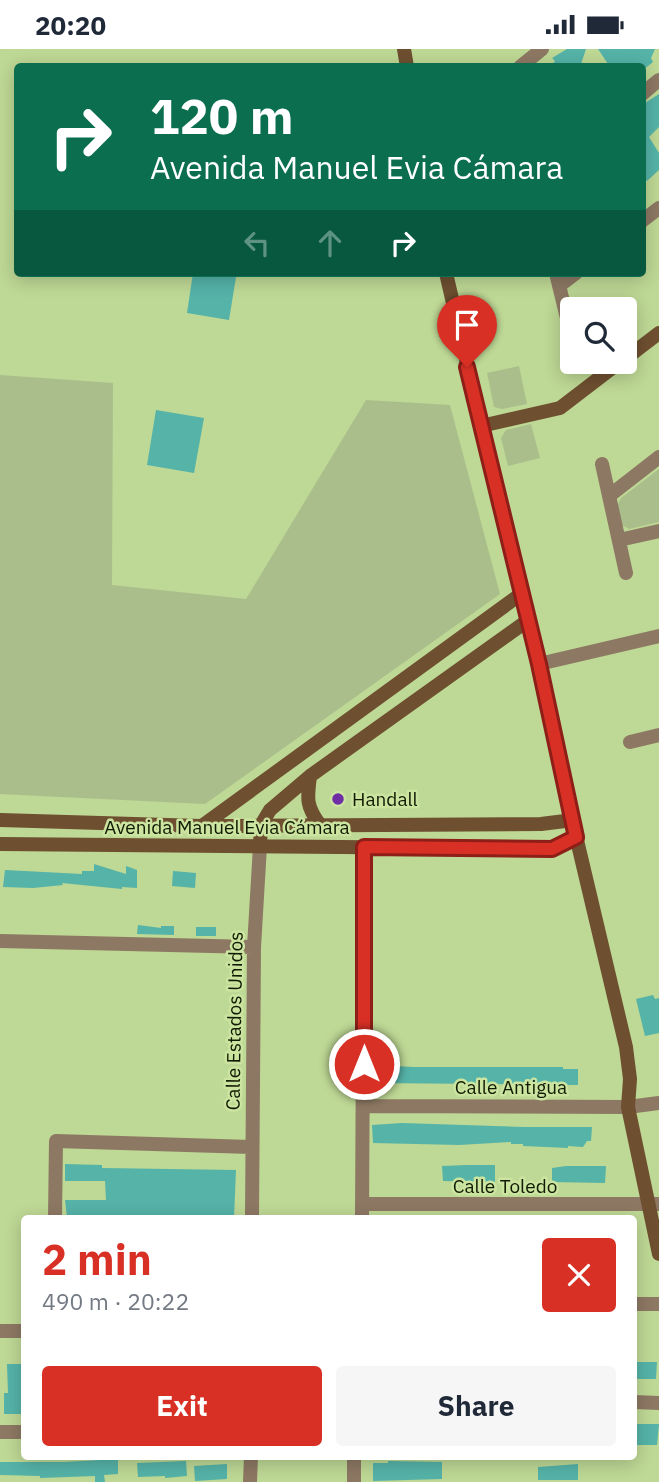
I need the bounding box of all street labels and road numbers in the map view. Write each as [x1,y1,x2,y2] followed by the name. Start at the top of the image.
[104,815,350,839] street label: Avenida Manuel Evia Cámara
[220,931,248,1111] street label: Calle Estados Unidos
[455,1075,567,1099] street label: Calle Antigua
[453,1174,557,1198] street label: Calle Toledo

